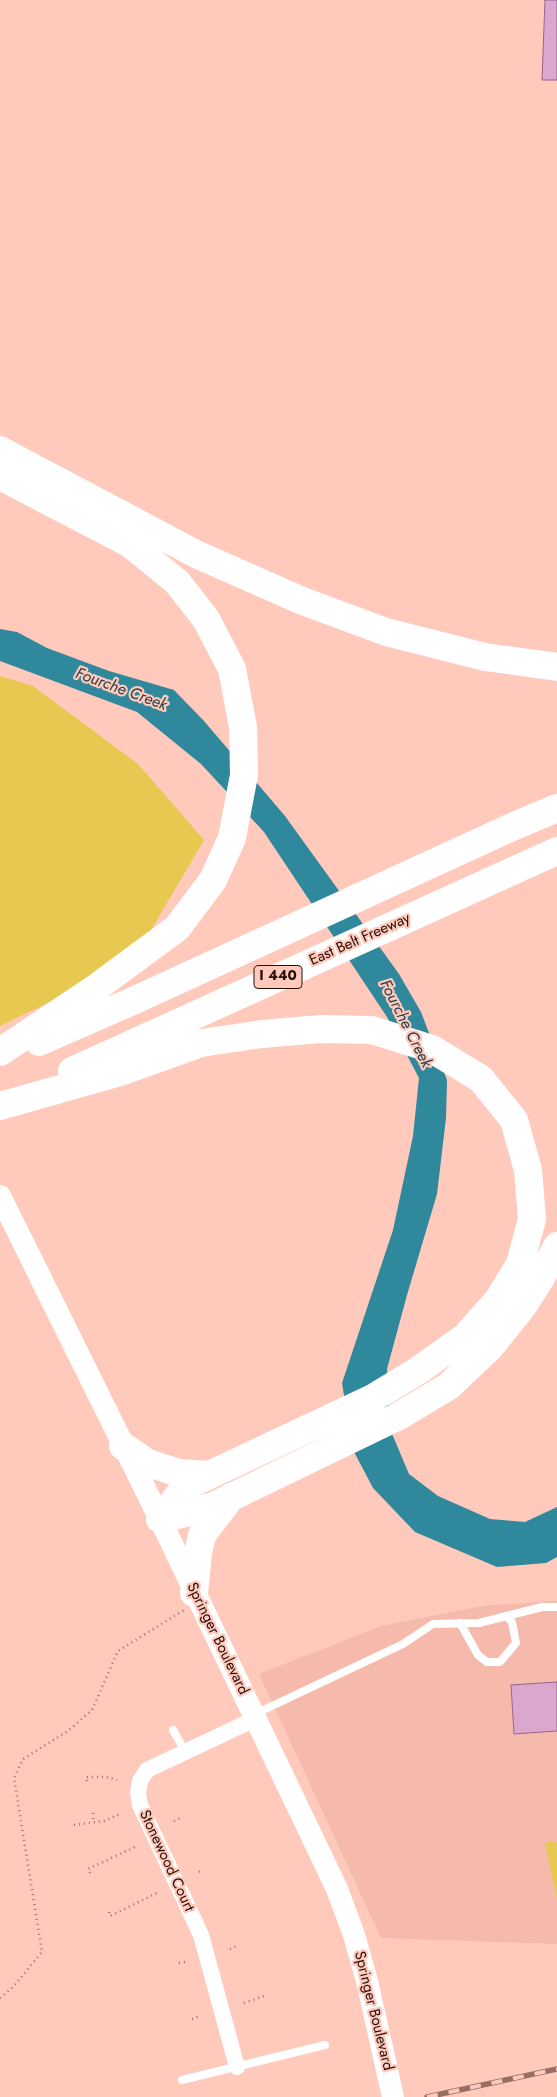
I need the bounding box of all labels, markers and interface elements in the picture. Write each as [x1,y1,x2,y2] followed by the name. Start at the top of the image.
[73,665,169,715] water label: Fourche Creek
[307,910,413,970] street label: East Belt Freeway
[254,966,302,989] road number: I 440
[375,977,435,1071] water label: Fourche Creek
[182,1580,252,1698] street label: Springer Boulevard
[135,1807,197,1915] street label: Stonewood Court
[349,1949,397,2073] street label: Springer Boulevard

